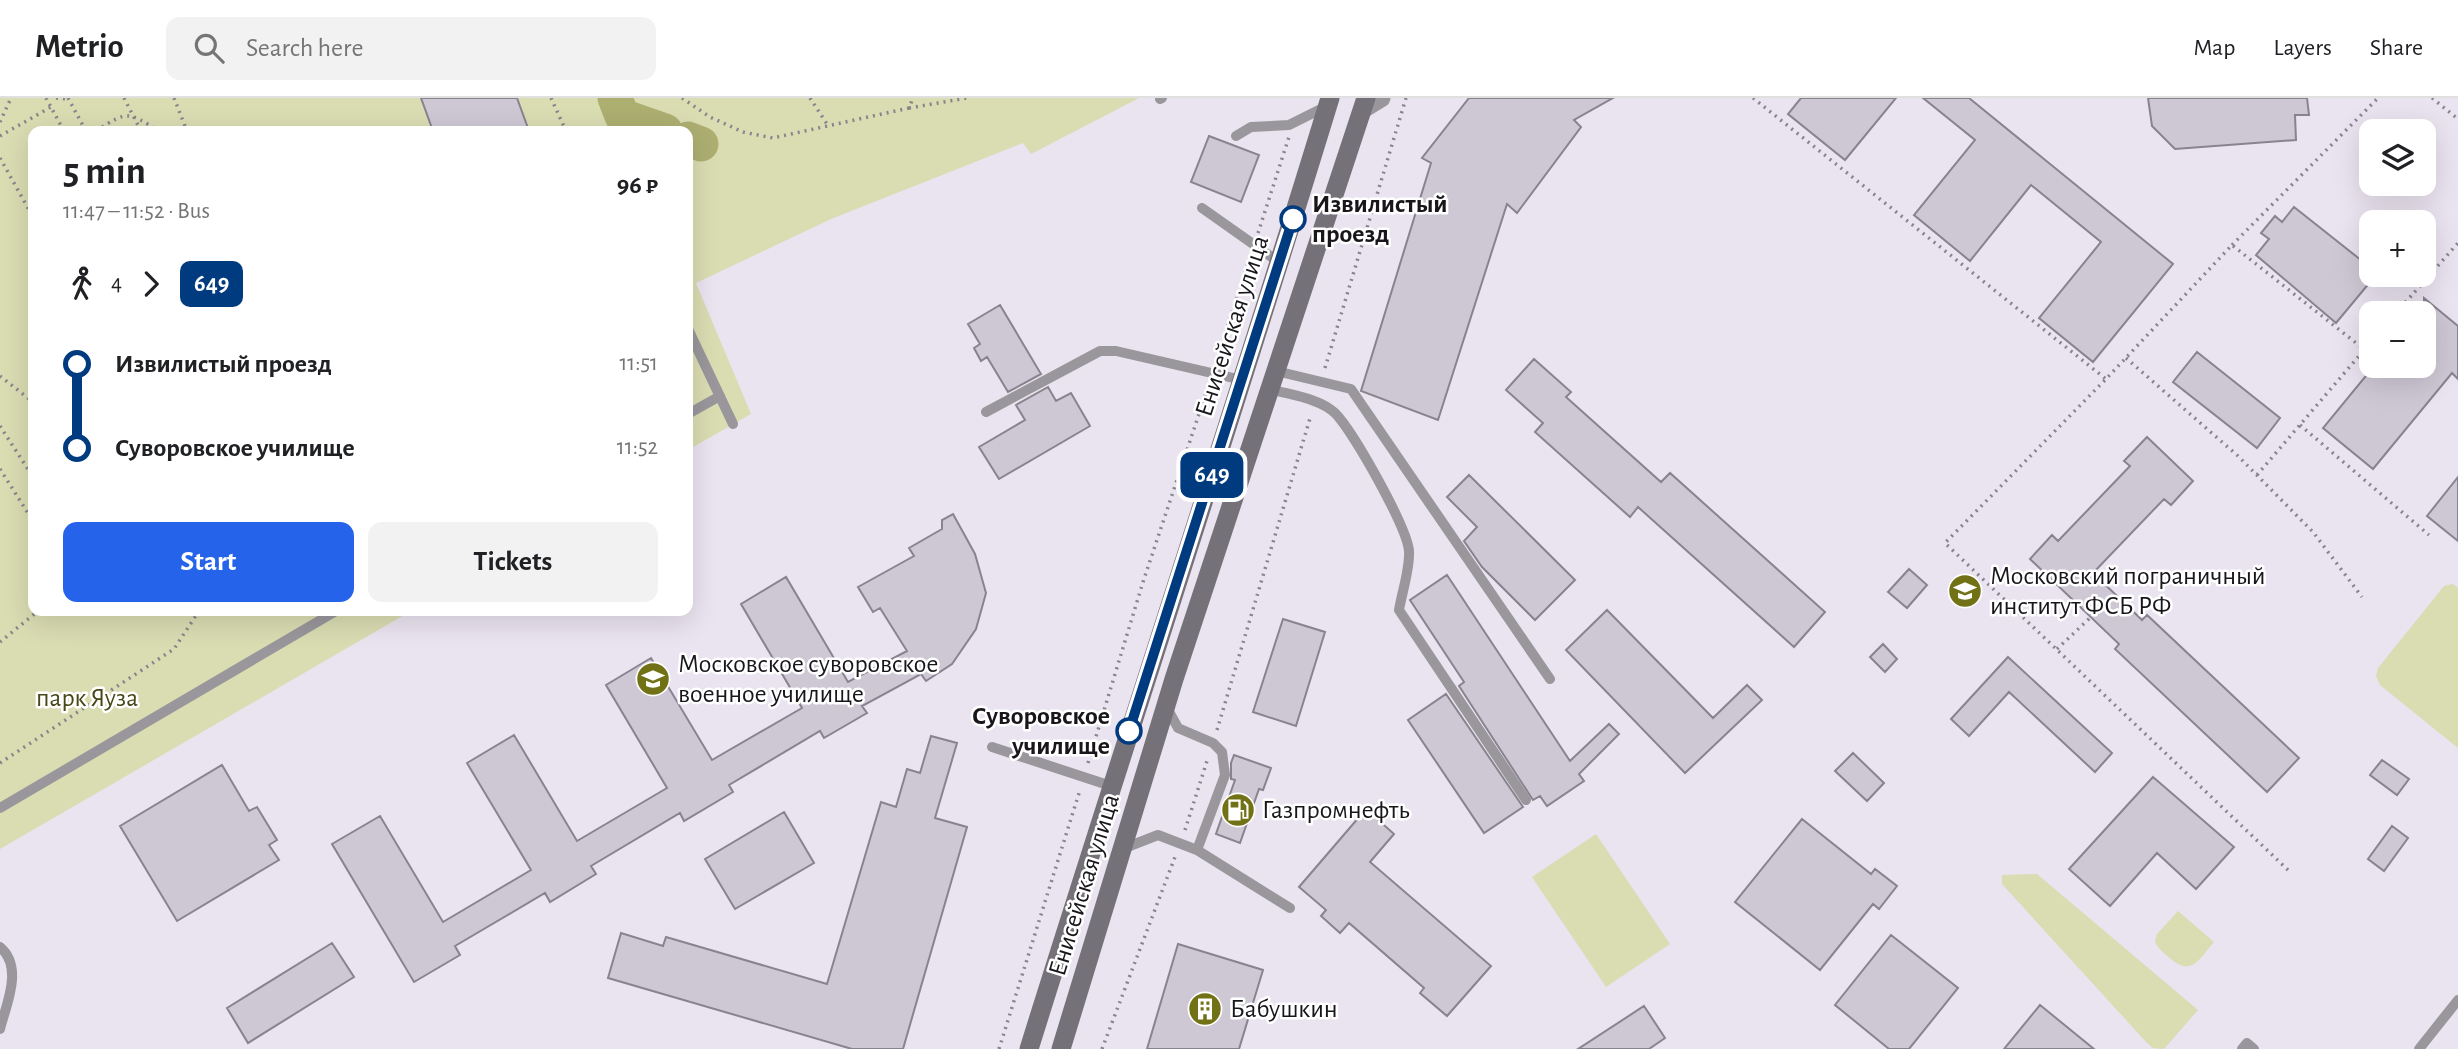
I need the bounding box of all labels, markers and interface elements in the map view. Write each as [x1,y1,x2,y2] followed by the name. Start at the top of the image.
[166,17,656,80] search box
[190,29,228,67] icon: search
[35,31,124,64] text: Metrio
[246,35,363,61] text: Search here
[2193,36,2235,60] text: Map
[2273,36,2332,60] text: Layers
[2370,36,2423,60] text: Share
[2359,119,2436,378] map controls
[2359,119,2436,196] button: layers
[63,153,146,191] text: 5 min
[617,172,658,198] text: 96 ₽
[1312,191,1448,247] place label: Извилистый проезд
[63,200,210,223] text: 11:47 – 11:52 · Bus
[1280,206,1306,232] marker: Извилистый проезд
[2359,210,2436,287] button: +
[1190,232,1274,420] street label: Енисейская улица
[63,265,101,303] icon: walk
[132,265,170,303] icon: forward
[111,272,122,295] text: 4
[194,272,229,296] text: 649
[2359,301,2436,378] button: −
[115,351,332,377] text: Извилистый проезд
[619,352,658,375] text: 11:51
[115,435,355,461] text: Суворовское училище
[617,436,658,459] text: 11:52
[1172,452,1252,498] line badge: 649
[1194,463,1230,487] text: 649
[63,522,354,602] button: Start
[368,522,658,602] button: Tickets
[1990,563,2265,619] place label: Московский пограничный институт ФСБ РФ
[1946,572,1984,610] school or university icon: Московский пограничный институт ФСБ РФ
[678,651,938,707] place label: Московское суворовское военное училище
[634,660,672,698] school or university icon: Московское суворовское военное училище
[36,685,138,711] park label: парк Яуза
[972,703,1110,759] place label: Суворовское училище
[1116,718,1142,744] marker: Суворовское училище
[1044,791,1124,979] street label: Енисейская улица
[1219,791,1257,829] fuel station icon: Газпромнефть
[1262,797,1410,823] place label: Газпромнефть
[1186,990,1224,1028] building icon: Бабушкин
[1230,996,1338,1022] place label: Бабушкин

